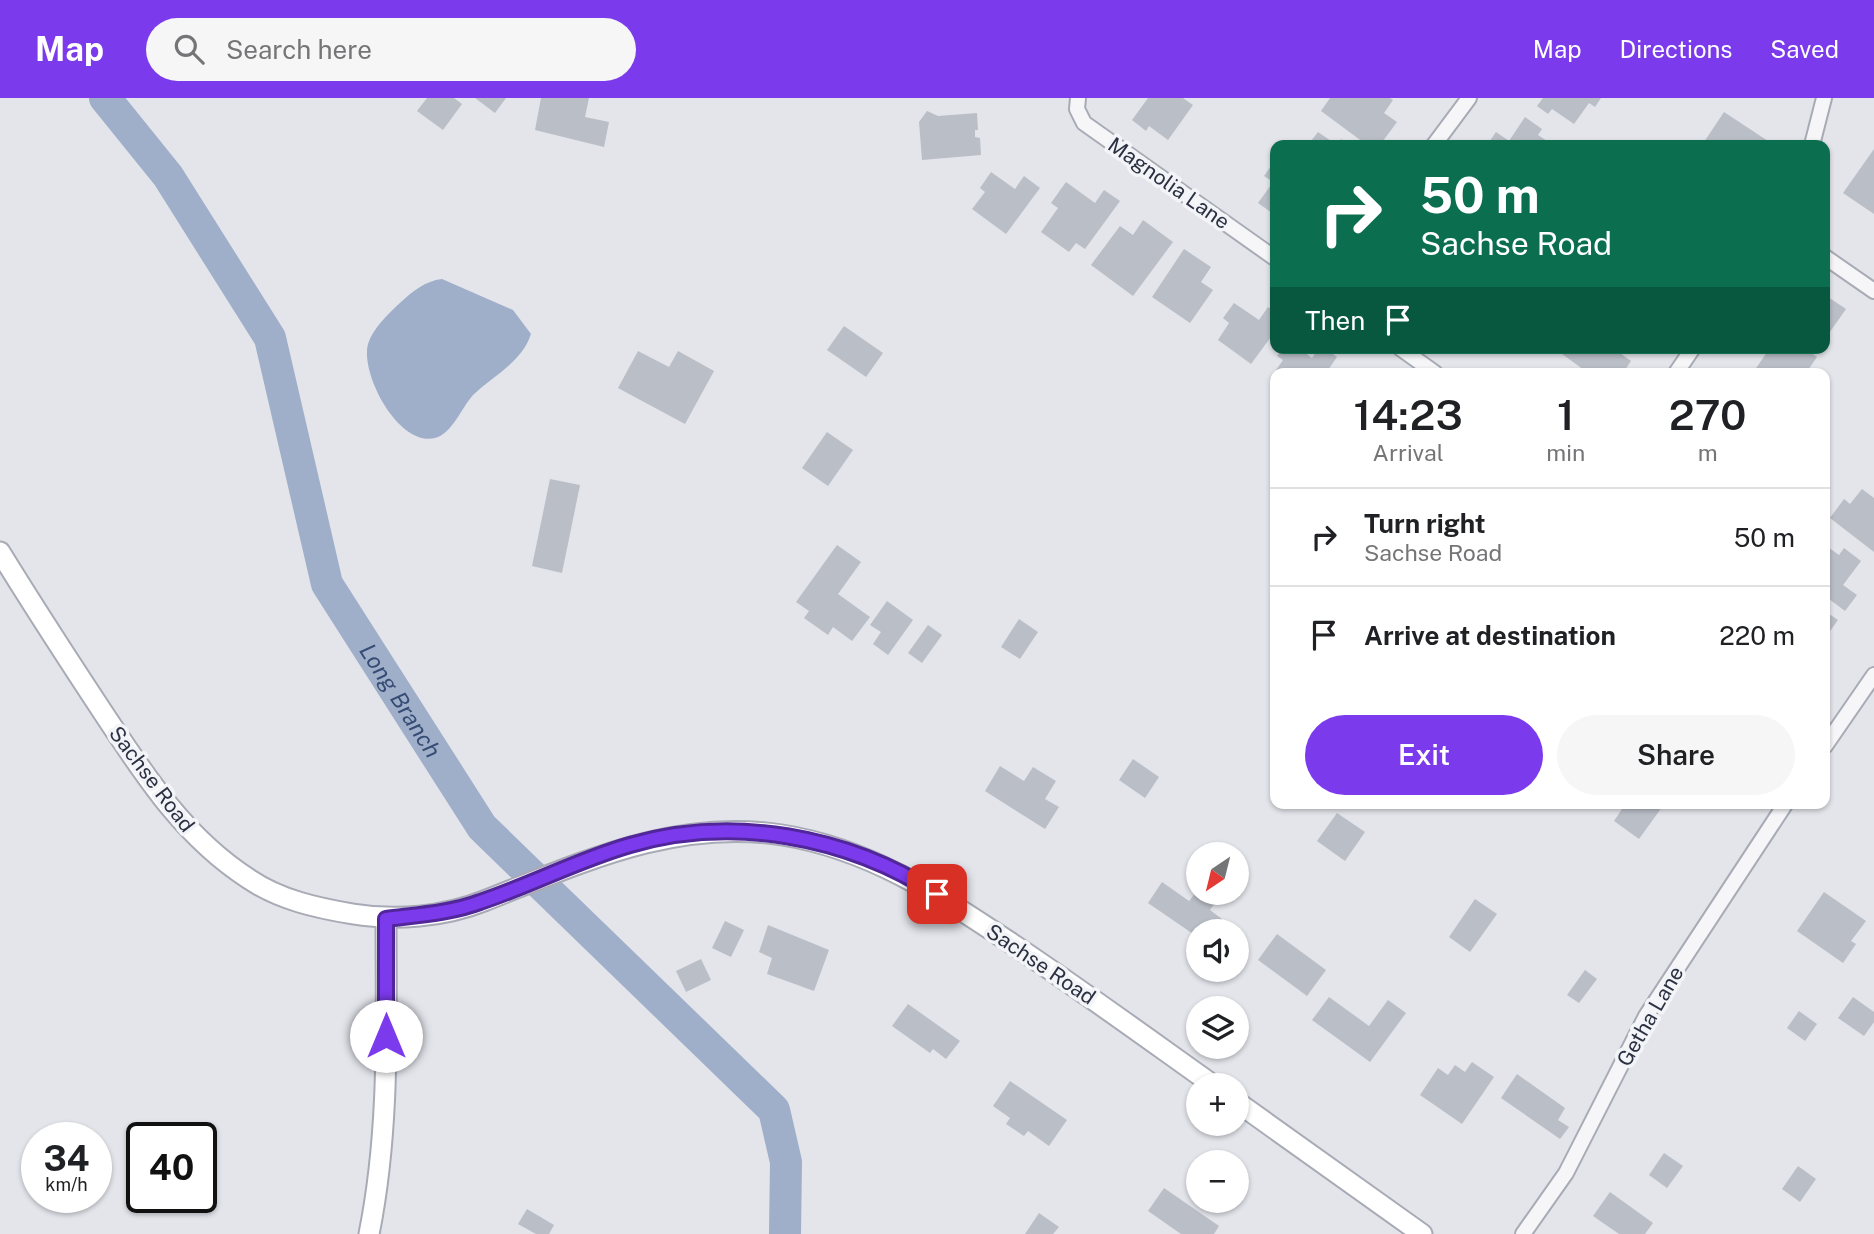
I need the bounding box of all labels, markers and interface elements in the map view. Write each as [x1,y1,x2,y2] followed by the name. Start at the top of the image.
[146,18,636,81] search box
[35,30,104,68] text: Map
[170,30,208,68] icon: search
[226,34,372,65] text: Search here
[1533,35,1582,63] text: Map
[1620,35,1732,63] text: Directions
[1770,35,1839,63] text: Saved
[1103,132,1235,234] street label: Magnolia Lane
[1420,166,1540,224] text: 50 m
[1305,168,1396,259] icon: right
[1420,225,1612,262] text: Sachse Road
[1379,301,1417,339] icon: arrive
[1305,305,1365,336] text: Then
[1354,390,1463,439] text: 14:23
[1557,390,1575,439] text: 1
[1669,390,1746,439] text: 270
[1373,439,1444,466] text: Arrival
[1546,439,1585,466] text: min
[1698,439,1718,466] text: m
[1364,508,1486,539] text: Turn right
[1305,518,1343,556] icon: right
[1734,522,1795,553] text: 50 m
[1364,539,1502,566] text: Sachse Road
[1305,616,1343,654] icon: arrive
[1364,620,1616,651] text: Arrive at destination
[1719,620,1795,651] text: 220 m
[355,638,447,762] water label: Long Branch
[1305,715,1543,795] button: Exit
[1557,715,1795,795] button: Share
[104,721,200,837] street label: Sachse Road
[1186,842,1250,905] north arrow
[1186,842,1249,1213] map controls
[907,864,967,924] pin
[918,875,956,913] icon: arrive
[982,918,1100,1010] street label: Sachse Road
[1186,919,1249,982] button: sound
[1611,962,1689,1070] street label: Getha Lane
[1186,996,1249,1059] button: layers
[349,999,423,1073] position arrow
[1186,1073,1249,1136] button: +
[126,1122,217,1213] speed limit sign: 40
[43,1138,90,1179] text: 34
[1186,1150,1249,1213] button: −
[45,1174,88,1195] text: km/h

